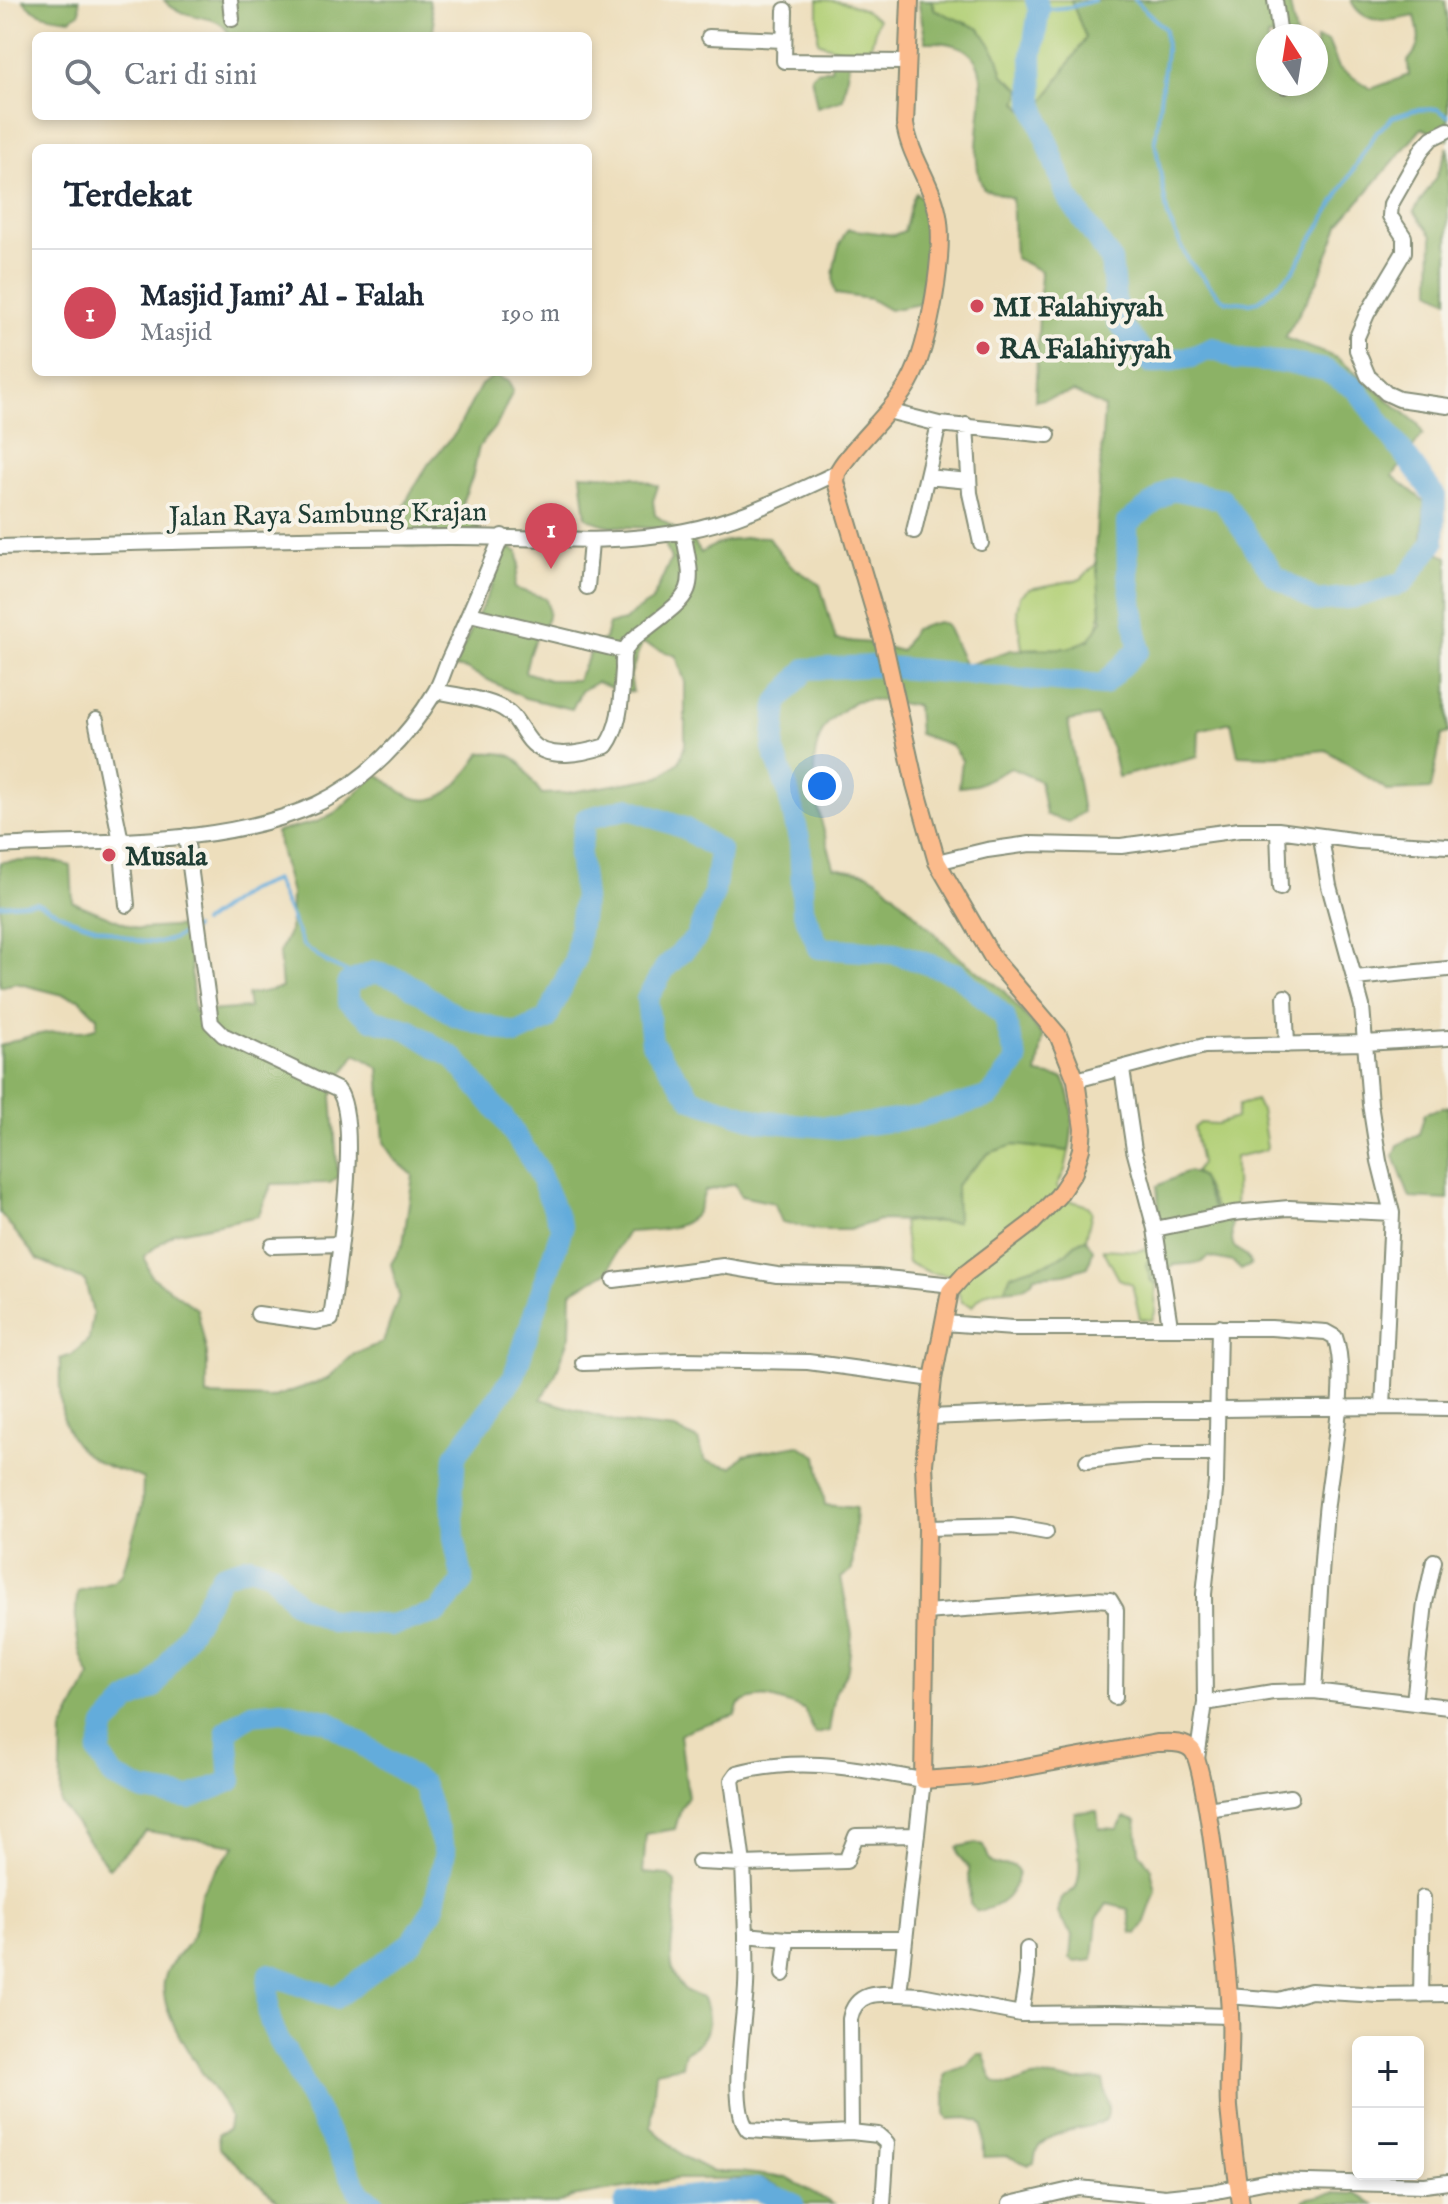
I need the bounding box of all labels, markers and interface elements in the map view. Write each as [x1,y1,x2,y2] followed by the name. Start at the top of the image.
[1256,24,1328,96] north arrow
[32,32,592,120] search box
[60,54,104,98] icon: search
[124,57,257,95] text: Cari di sini
[64,175,192,218] text: Terdekat
[140,278,424,316] text: Masjid Jami' Al - Falah
[993,291,1164,326] place label: MI Falahiyyah
[85,297,95,330] text: 1
[500,297,560,330] text: 190 m
[968,297,986,315] marker: MI Falahiyyah
[140,316,212,349] text: Masjid
[999,333,1172,368] place label: RA Falahiyyah
[974,339,992,357] marker: RA Falahiyyah
[166,495,487,536] street label: Jalan Raya Sambung Krajan
[525,503,577,569] pin: 1
[802,766,842,806] your location
[125,840,208,875] place label: Musala
[100,846,118,864] marker: Musala
[1352,2036,1424,2180] map controls
[1352,2036,1424,2108] button: +
[1352,2108,1424,2180] button: −

